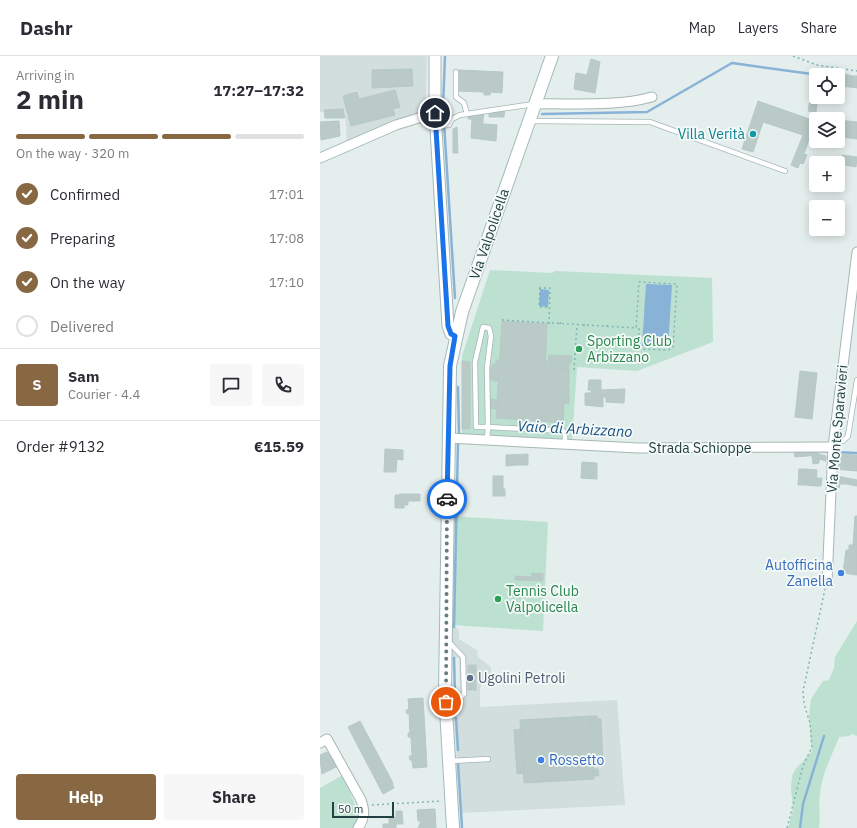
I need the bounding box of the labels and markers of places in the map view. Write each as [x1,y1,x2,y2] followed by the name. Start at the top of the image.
[418,96,452,130] pin
[678,125,746,143] place label: Villa Verità
[748,129,758,139] marker: Villa Verità
[587,332,672,366] place label: Sporting Club Arbizzano
[574,344,584,354] marker: Sporting Club Arbizzano
[765,556,834,590] place label: Autofficina Zanella
[836,568,846,578] marker: Autofficina Zanella
[506,582,579,616] place label: Tennis Club Valpolicella
[493,594,503,604] marker: Tennis Club Valpolicella
[478,669,566,687] place label: Ugolini Petroli
[465,673,475,683] marker: Ugolini Petroli
[429,685,463,719] pin
[549,751,604,769] place label: Rossetto
[536,755,546,765] marker: Rossetto

